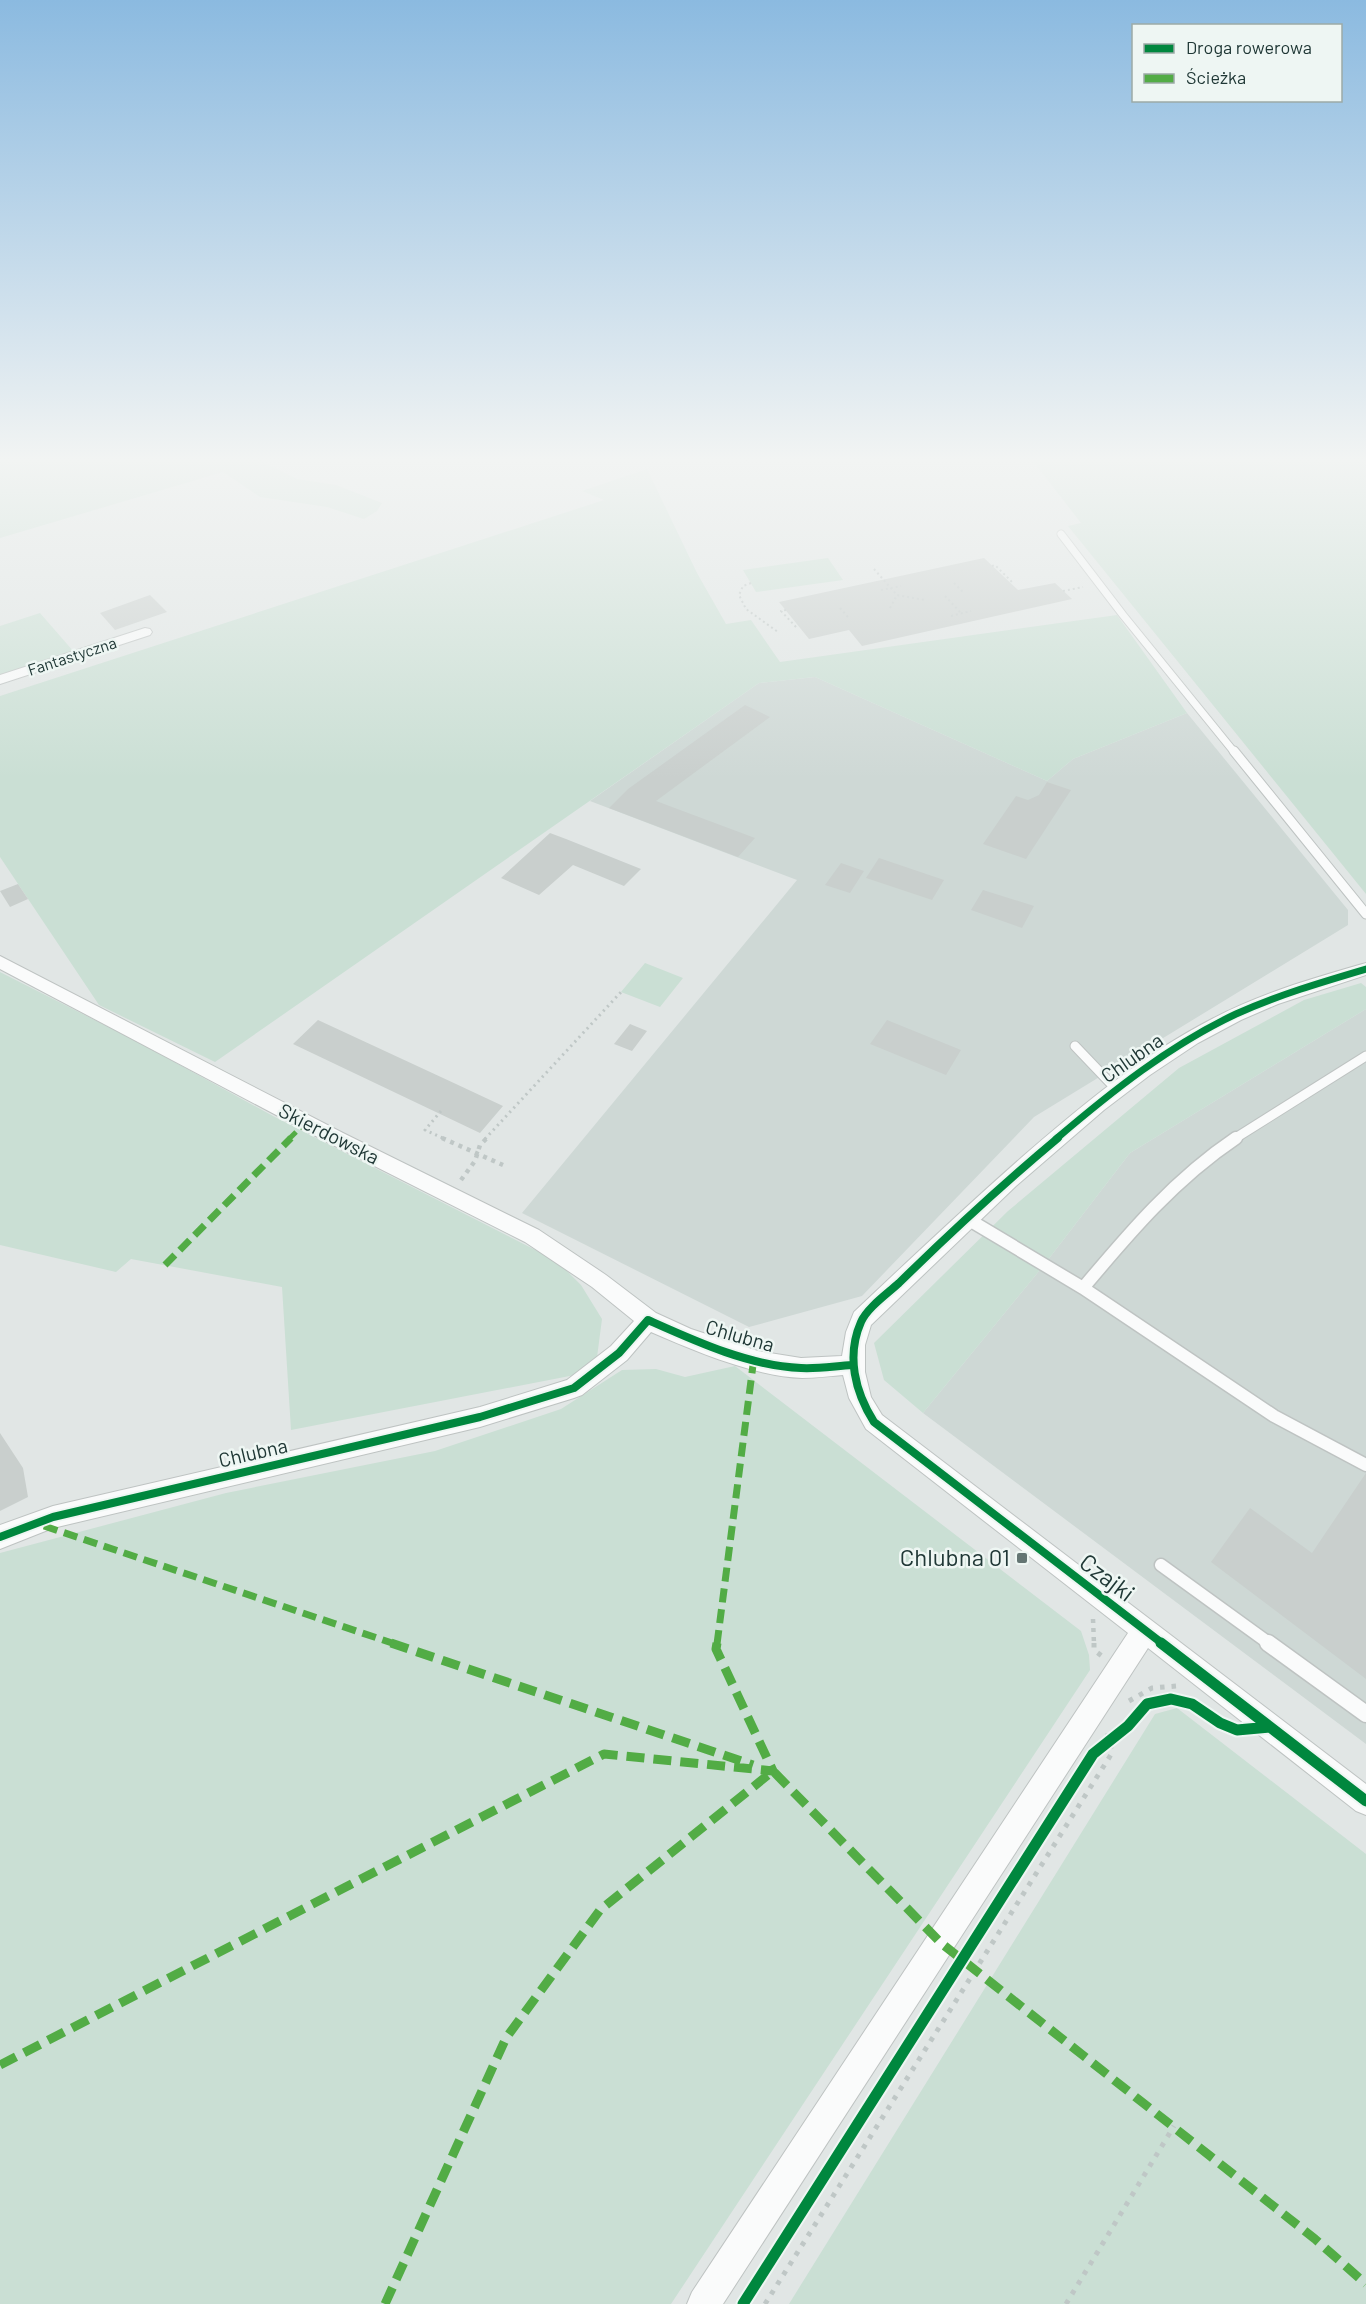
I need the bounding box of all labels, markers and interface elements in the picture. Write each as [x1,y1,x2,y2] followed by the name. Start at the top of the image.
[1132,24,1342,102] legend
[1186,36,1312,58] text: Droga rowerowa
[1186,66,1246,88] text: Ścieżka
[25,632,119,679] street label: Fantastyczna
[1096,1027,1167,1087] street label: Chlubna
[275,1098,384,1169] street label: Skierdowska
[703,1314,777,1356] street label: Chlubna
[216,1432,290,1472] street label: Chlubna
[900,1542,1010,1571] place label: Chlubna 01
[1075,1547,1141,1607] street label: Czajki
[1015,1551,1029,1565] marker: Chlubna 01

